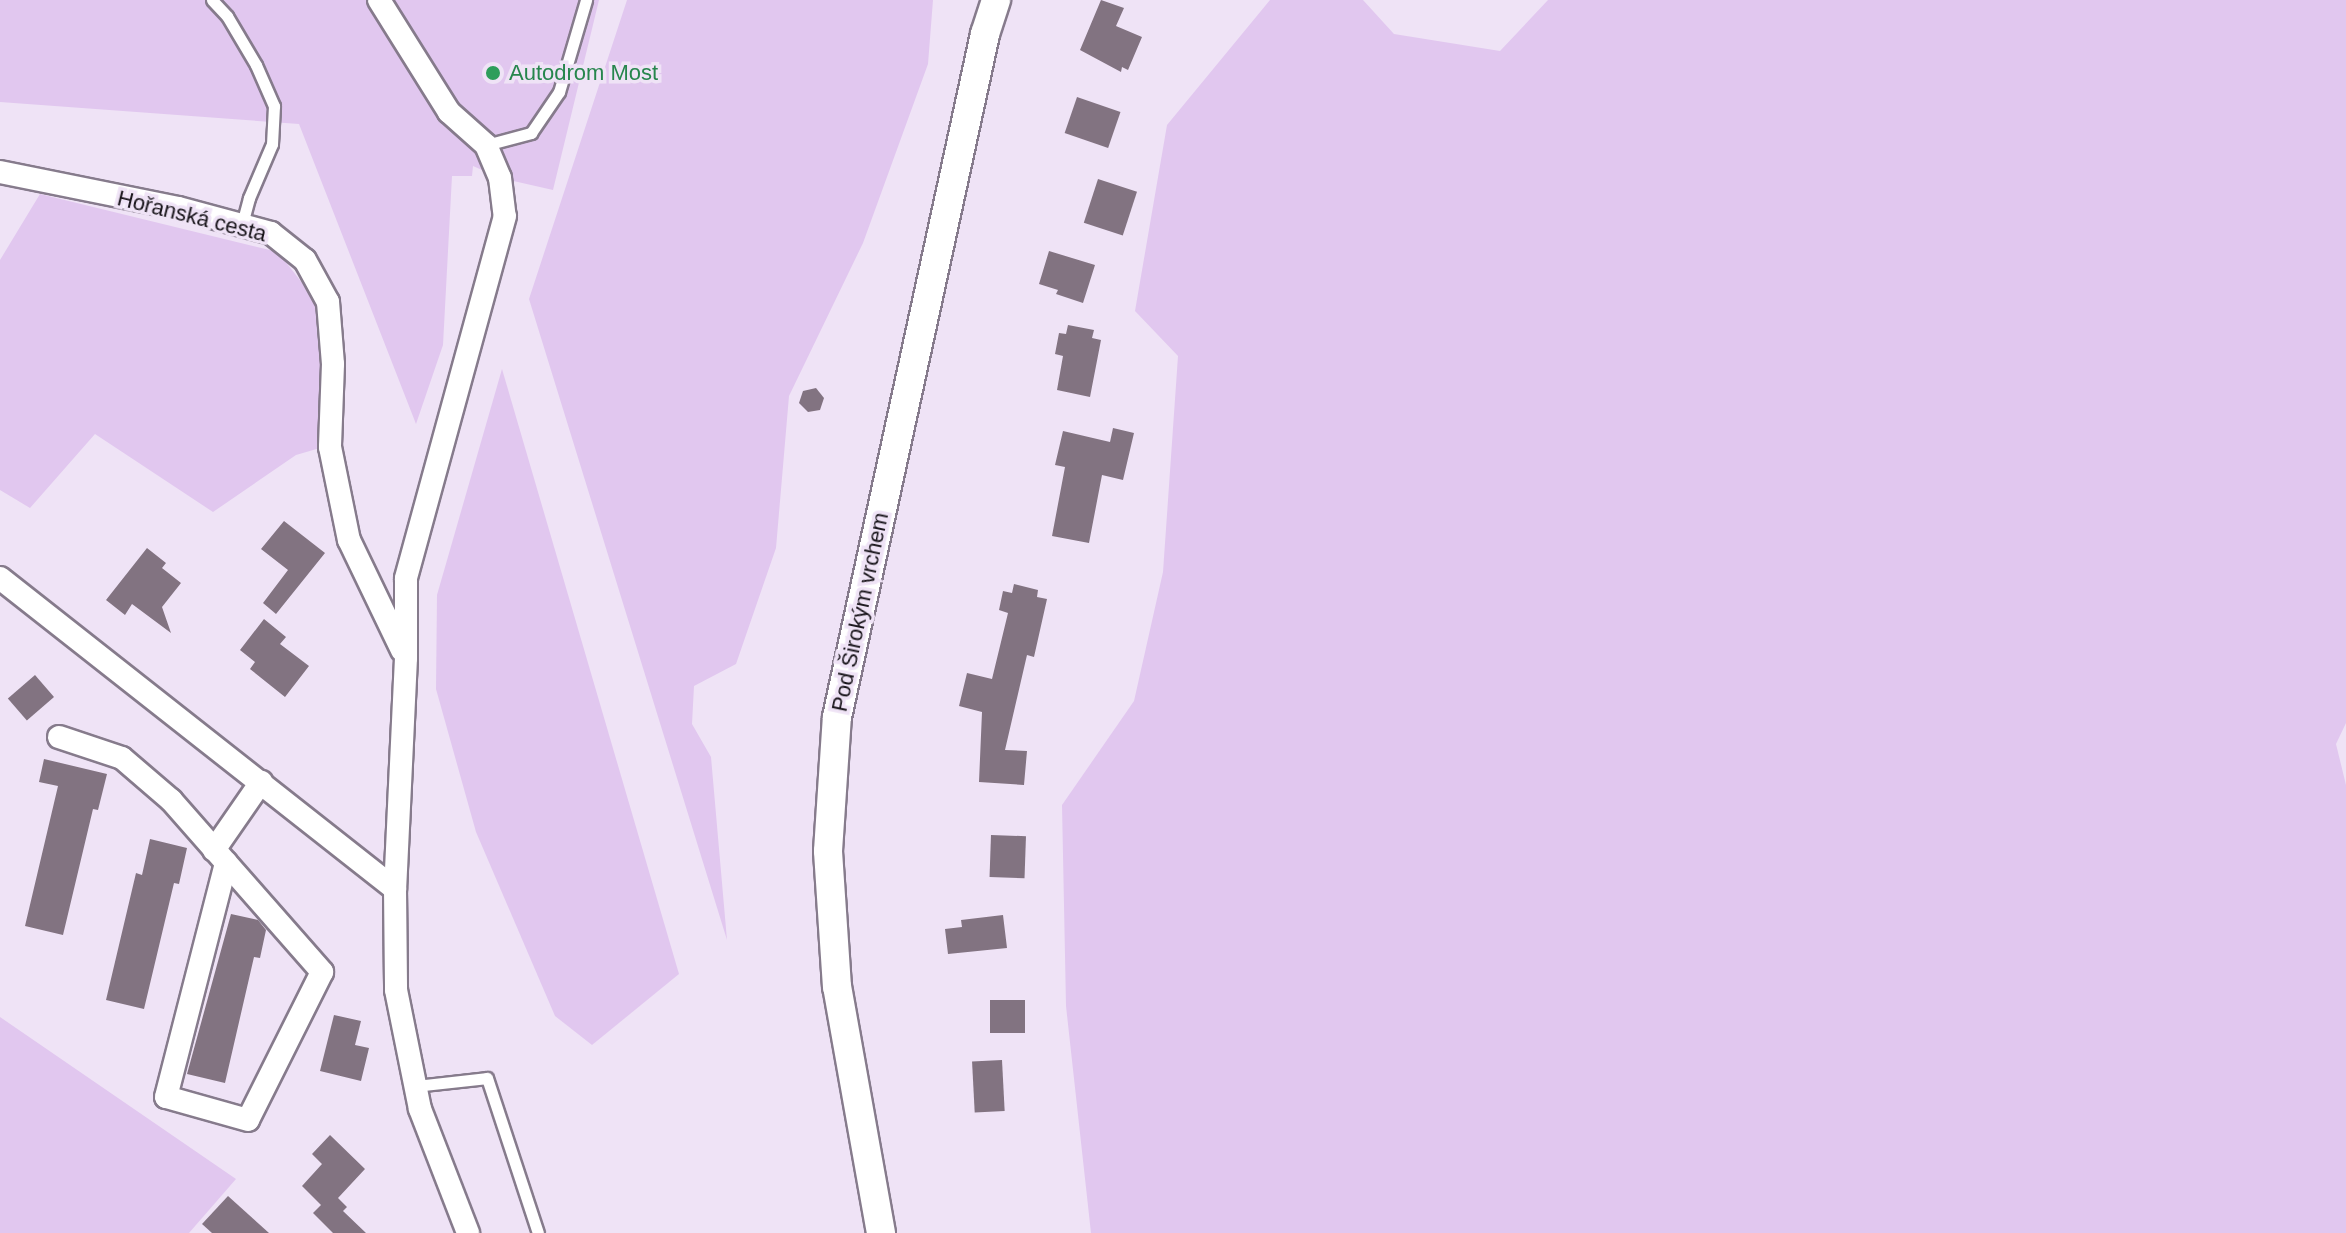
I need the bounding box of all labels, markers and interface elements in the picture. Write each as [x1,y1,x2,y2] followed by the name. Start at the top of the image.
[509,60,658,86] place label: Autodrom Most
[484,64,502,82] marker: Autodrom Most
[115,185,269,247] street label: Hořanská cesta
[826,510,894,714] street label: Pod Širokým vrchem

